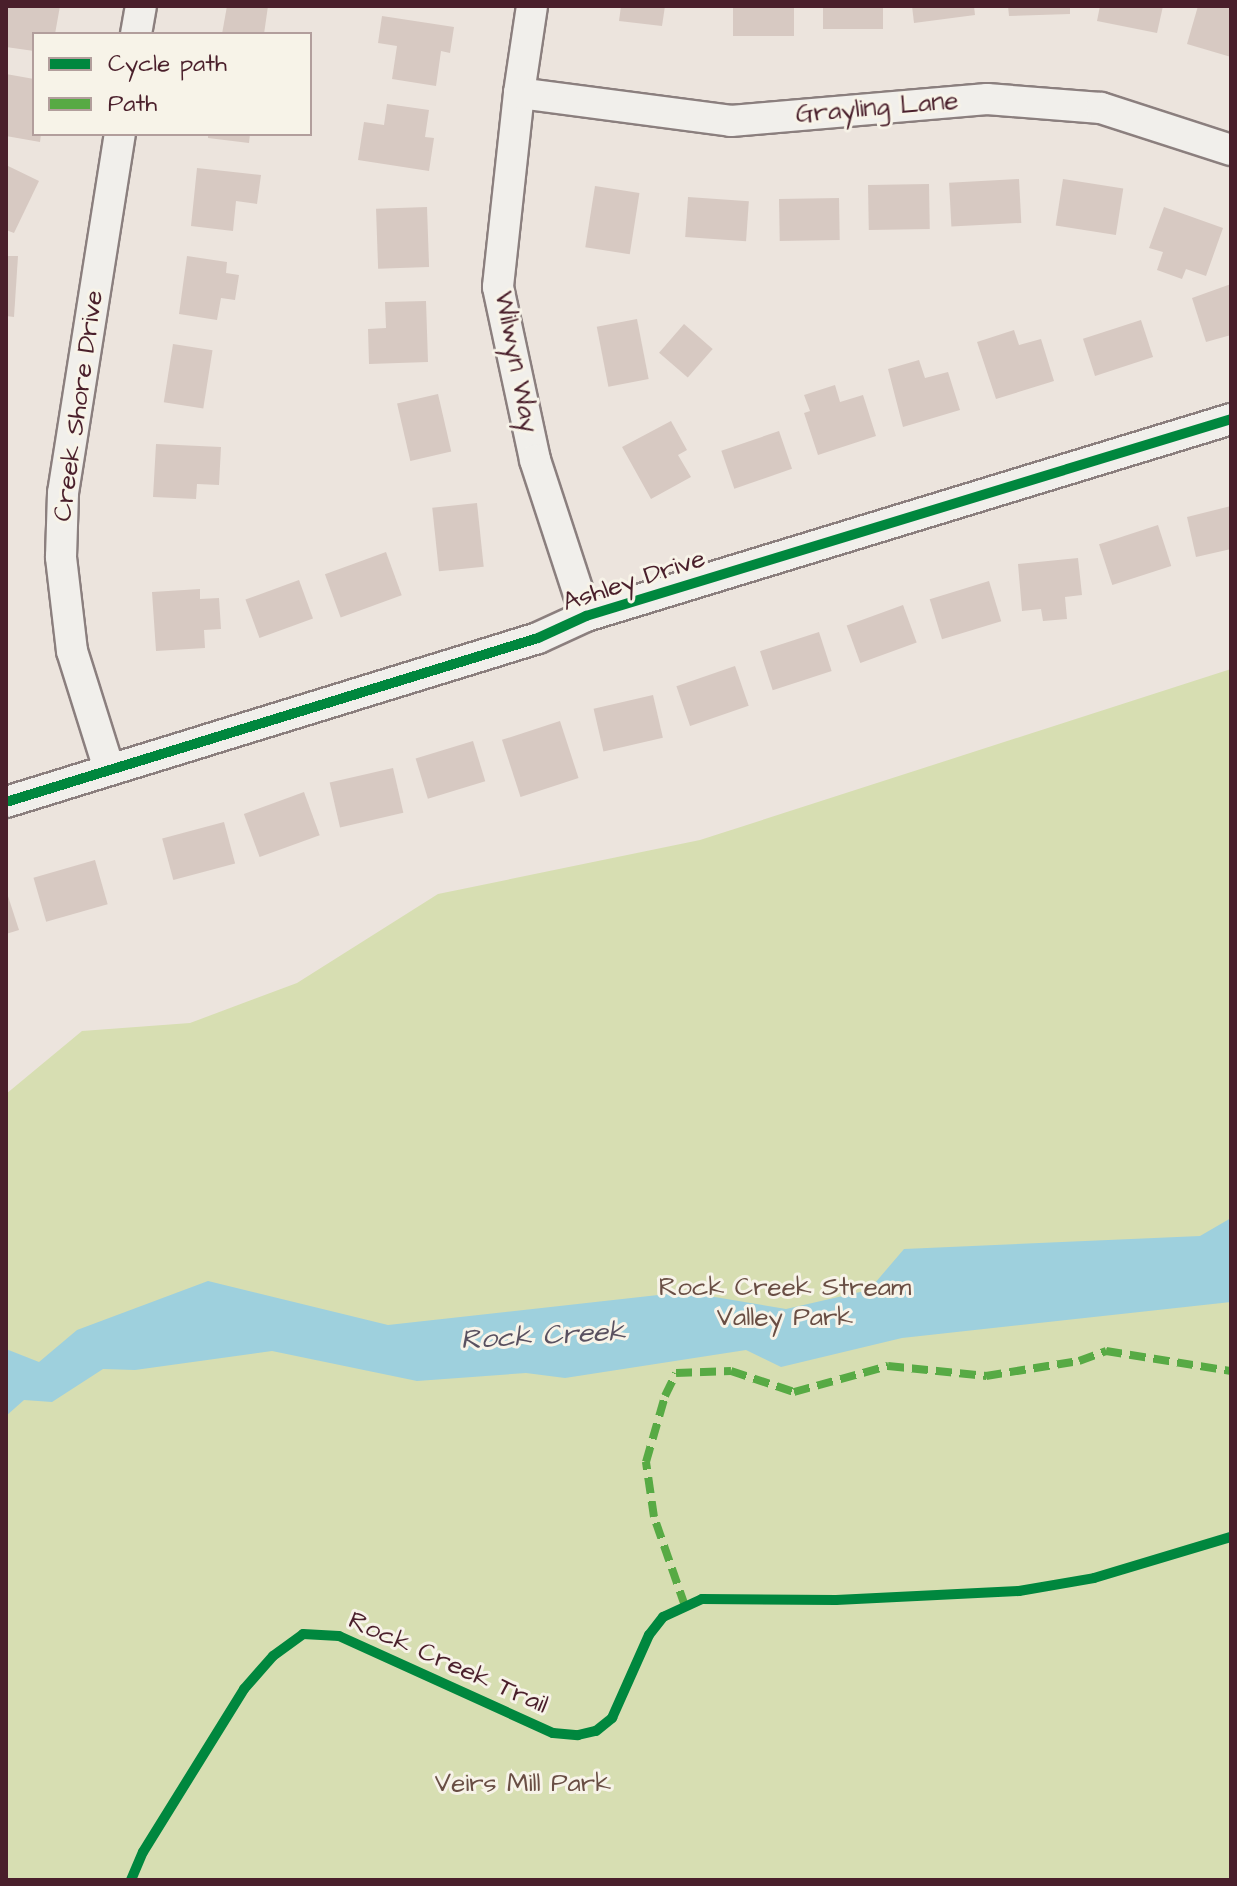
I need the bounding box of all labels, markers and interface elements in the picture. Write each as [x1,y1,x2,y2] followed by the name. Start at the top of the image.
[32,32,312,136] legend
[108,47,227,81] text: Cycle path
[794,85,960,131] street label: Grayling Lane
[108,87,157,121] text: Path
[47,288,111,524] street label: Creek Shore Drive
[487,289,545,435] street label: Wilwyn Way
[559,543,709,619] street label: Ashley Drive
[659,1272,911,1334] park label: Rock Creek Stream Valley Park
[460,1315,626,1357] water label: Rock Creek
[343,1605,553,1721] street label: Rock Creek Trail
[435,1768,611,1800] park label: Veirs Mill Park

